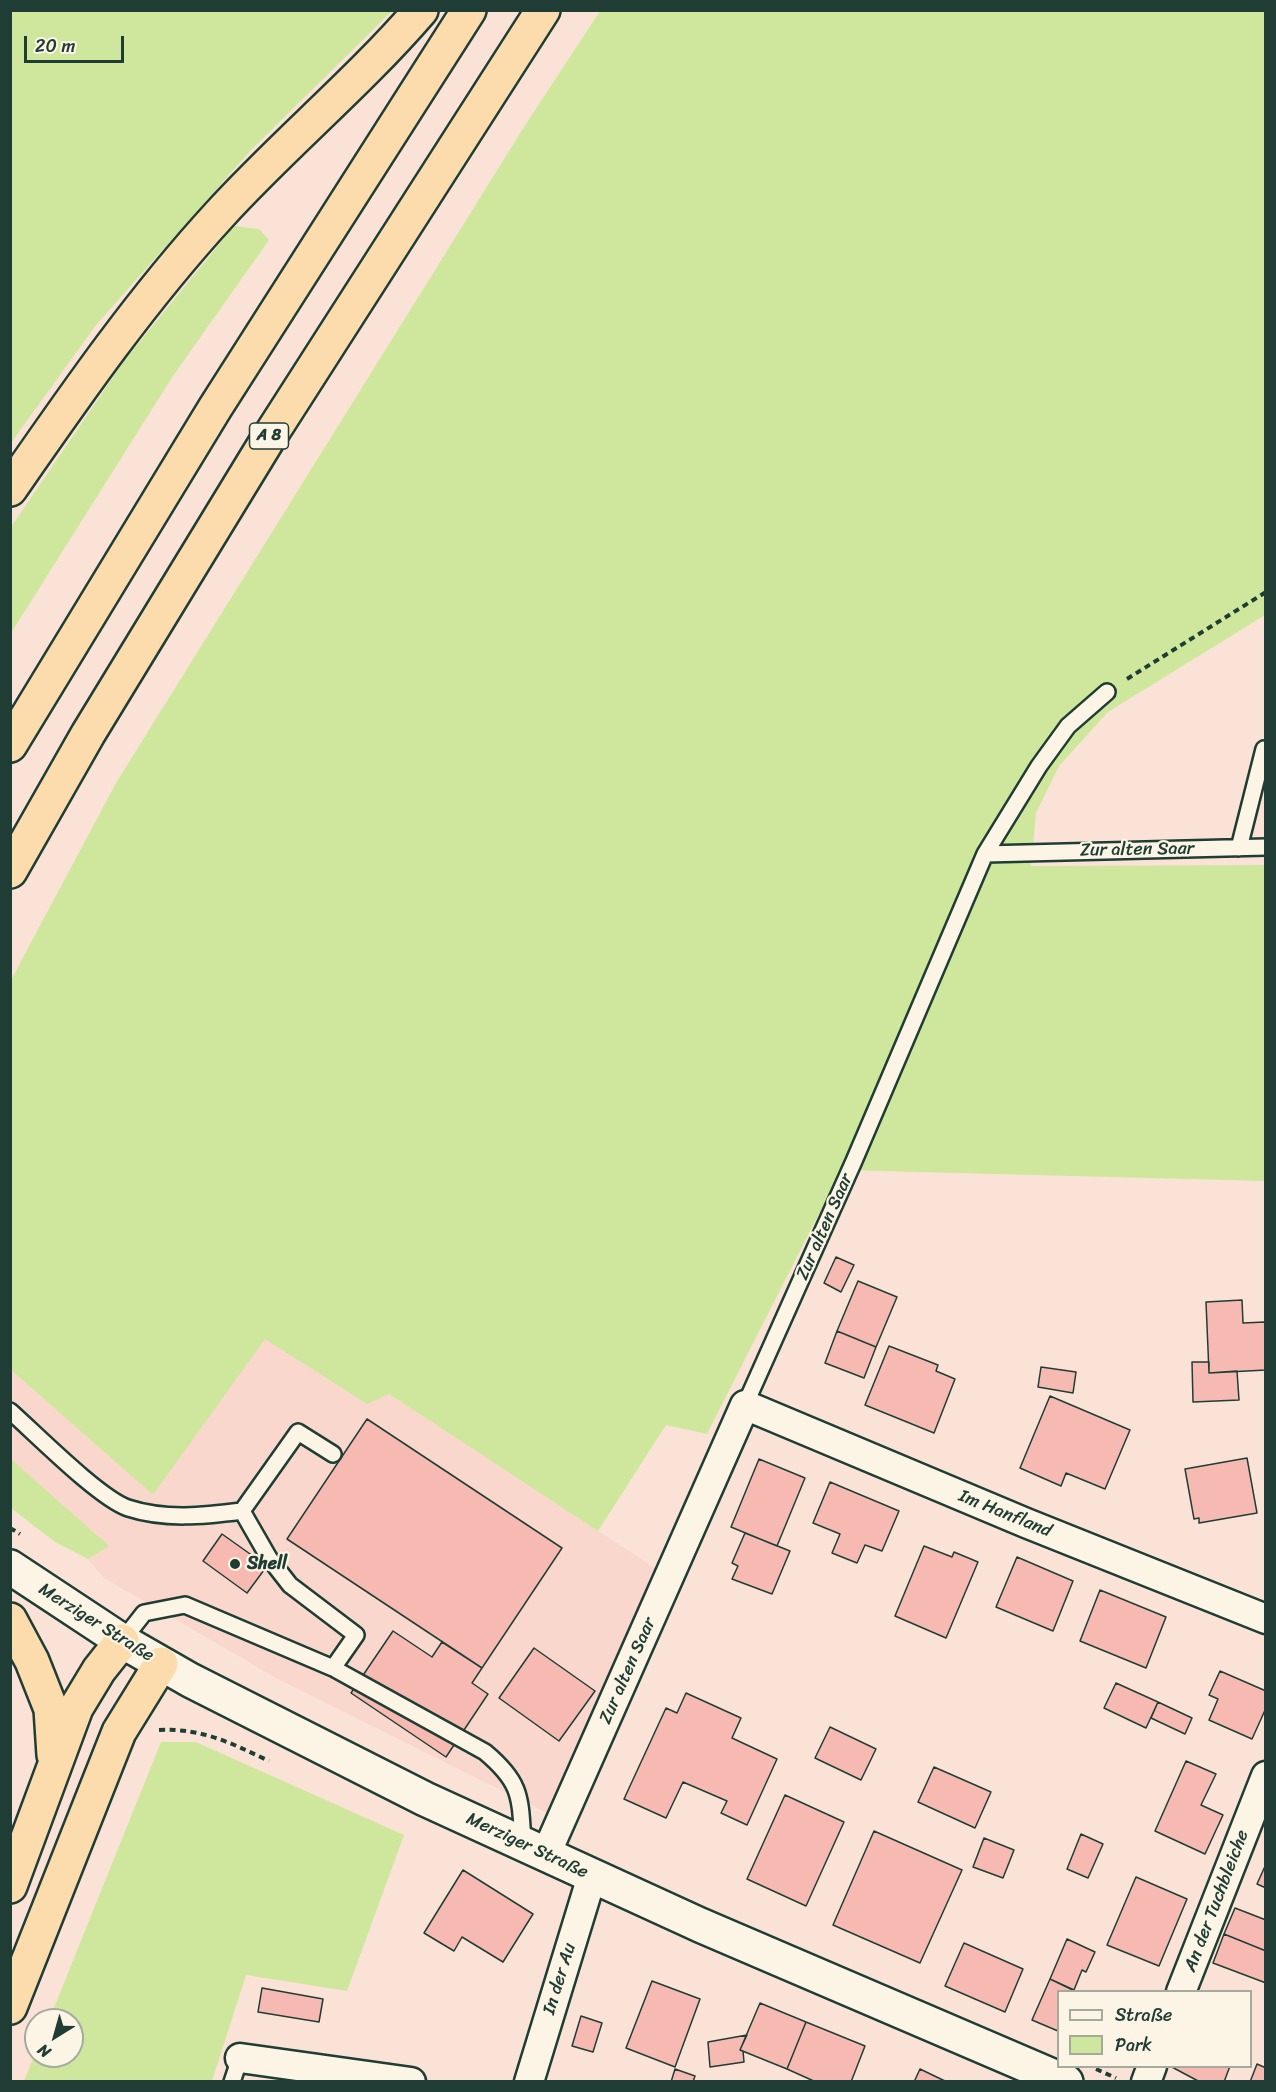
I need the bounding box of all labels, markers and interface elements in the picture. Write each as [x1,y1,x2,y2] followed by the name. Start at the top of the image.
[27,24,128,62] scale bar
[35,30,75,62] text: 20 m
[250,423,288,449] road number: A 8
[1080,838,1194,862] street label: Zur alten Saar
[792,1171,858,1283] street label: Zur alten Saar
[955,1486,1055,1542] street label: Im Hanfland
[247,1553,287,1575] place label: Shell
[228,1557,242,1571] marker: Shell
[34,1579,158,1667] street label: Merziger Straße
[595,1615,661,1727] street label: Zur alten Saar
[463,1808,591,1884] street label: Merziger Straße
[1180,1827,1254,1975] street label: An der Tuchbleiche
[539,1941,581,2017] street label: In der Au
[1057,1990,1252,2068] legend
[1115,1999,1172,2031] text: Straße
[24,2008,84,2068] north arrow
[1115,2029,1152,2061] text: Park
[31,2036,57,2066] text: N

